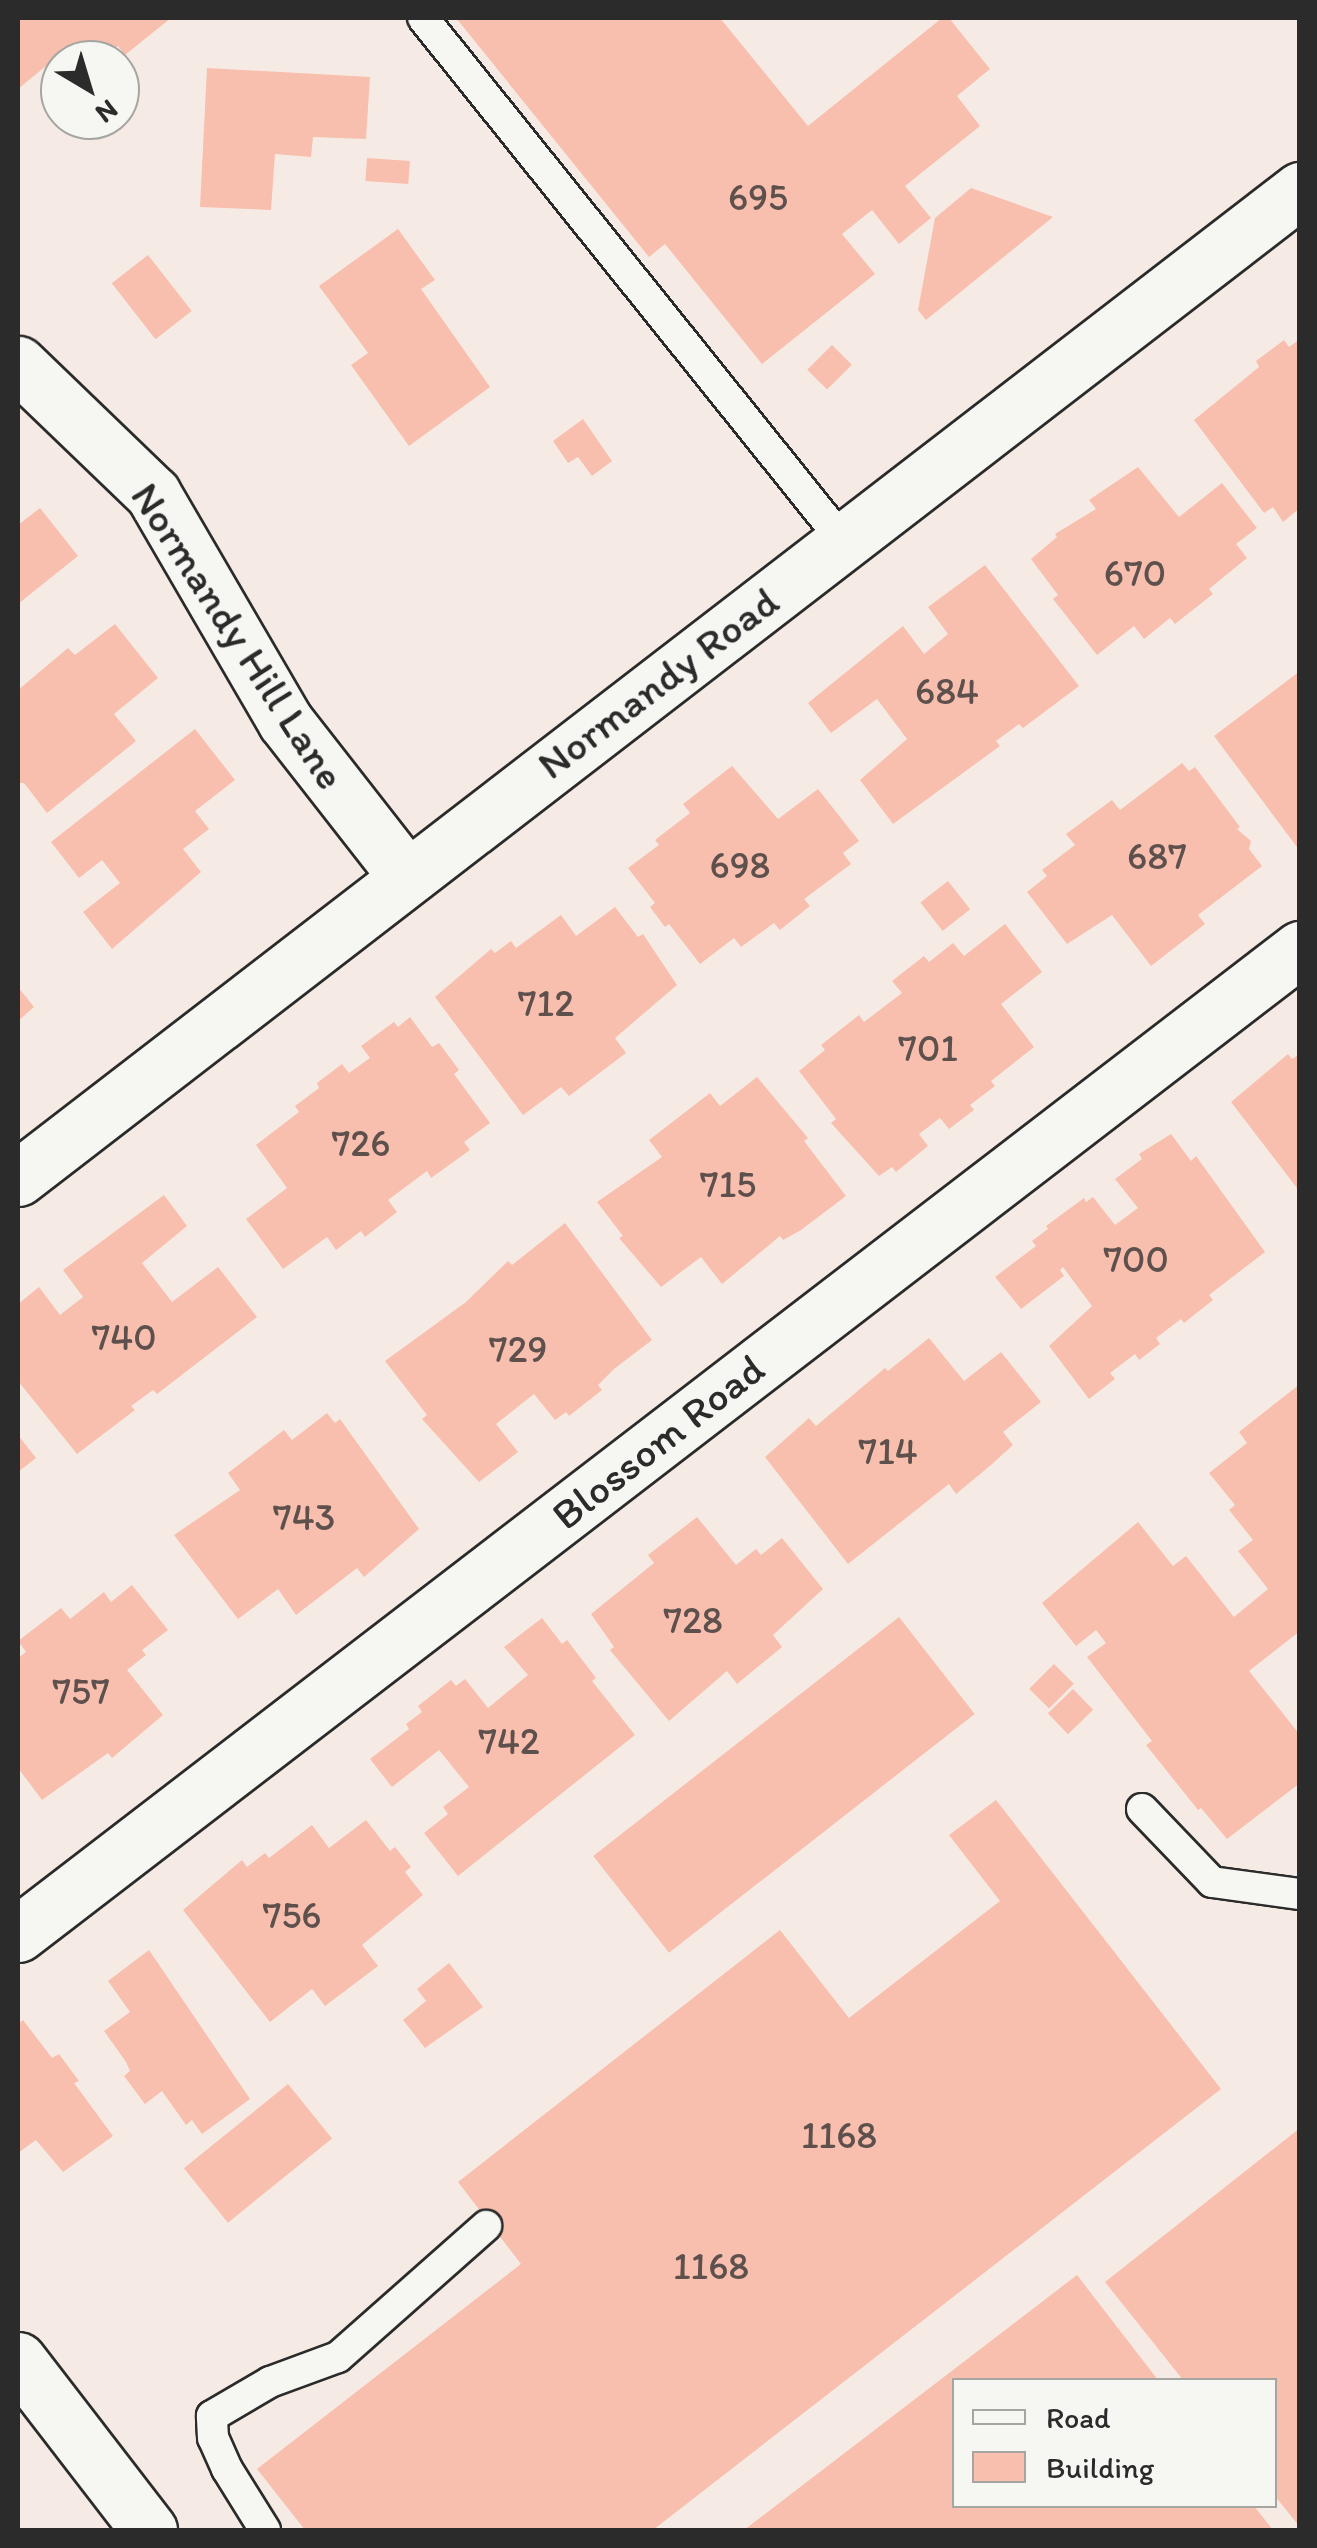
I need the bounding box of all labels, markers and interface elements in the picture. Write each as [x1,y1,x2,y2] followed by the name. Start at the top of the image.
[40,40,140,140] north arrow
[89,93,125,131] text: N
[728,175,788,221] house number: 695
[120,473,356,799] street label: Normandy Hill Lane
[1104,551,1166,597] house number: 670
[528,576,788,790] street label: Normandy Road
[915,669,979,715] house number: 684
[1127,834,1187,880] house number: 687
[710,843,770,889] house number: 698
[518,981,574,1027] house number: 712
[898,1026,958,1072] house number: 701
[332,1121,390,1167] house number: 726
[700,1162,756,1208] house number: 715
[1103,1237,1169,1283] house number: 700
[91,1315,157,1361] house number: 740
[489,1327,547,1373] house number: 729
[542,1344,774,1540] street label: Blossom Road
[858,1429,918,1475] house number: 714
[273,1495,335,1541] house number: 743
[663,1598,723,1644] house number: 728
[52,1669,110,1715] house number: 757
[478,1719,540,1765] house number: 742
[263,1893,321,1939] house number: 756
[801,2113,877,2159] house number: 1168
[673,2244,749,2290] house number: 1168
[952,2378,1277,2508] legend
[1046,2399,1111,2436] text: Road
[1046,2449,1154,2486] text: Building

